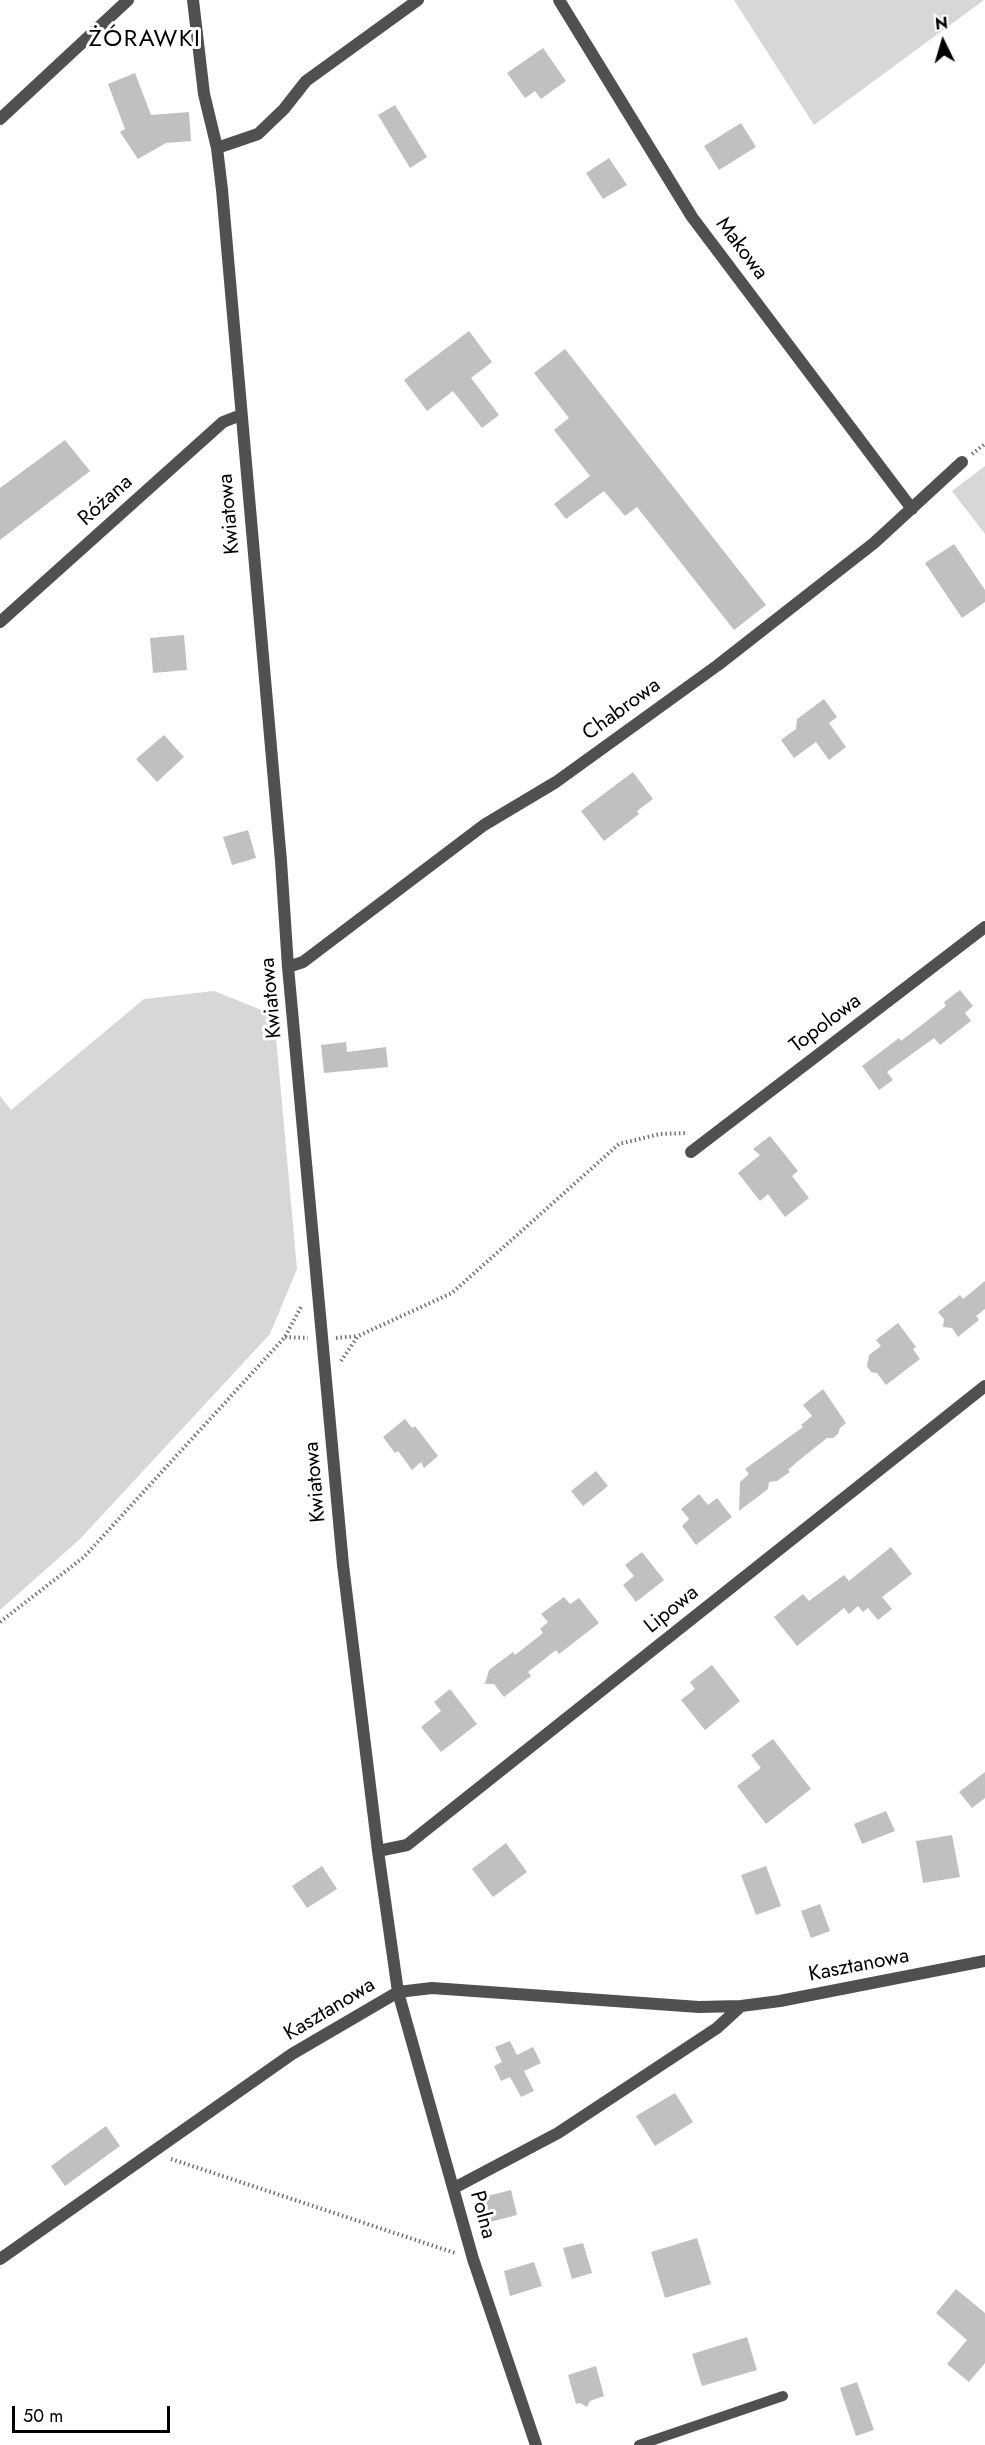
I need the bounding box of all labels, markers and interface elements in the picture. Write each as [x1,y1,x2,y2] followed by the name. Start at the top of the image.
[913,12,973,72] north arrow
[934,12,949,36] text: N
[89,26,201,54] district label: ŻÓRAWKI
[709,213,773,285] street label: Makowa
[74,470,138,532] street label: Różana
[214,472,246,556] street label: Kwiatowa
[578,673,666,747] street label: Chabrowa
[256,956,288,1040] street label: Kwiatowa
[785,989,867,1059] street label: Topolowa
[300,1440,332,1524] street label: Kwiatowa
[640,1581,704,1639] street label: Lipowa
[807,1944,911,1988] street label: Kasztanowa
[280,1973,380,2047] street label: Kasztanowa
[464,2188,500,2242] street label: Polna
[15,2394,172,2432] scale bar
[23,2403,63,2429] text: 50 m

